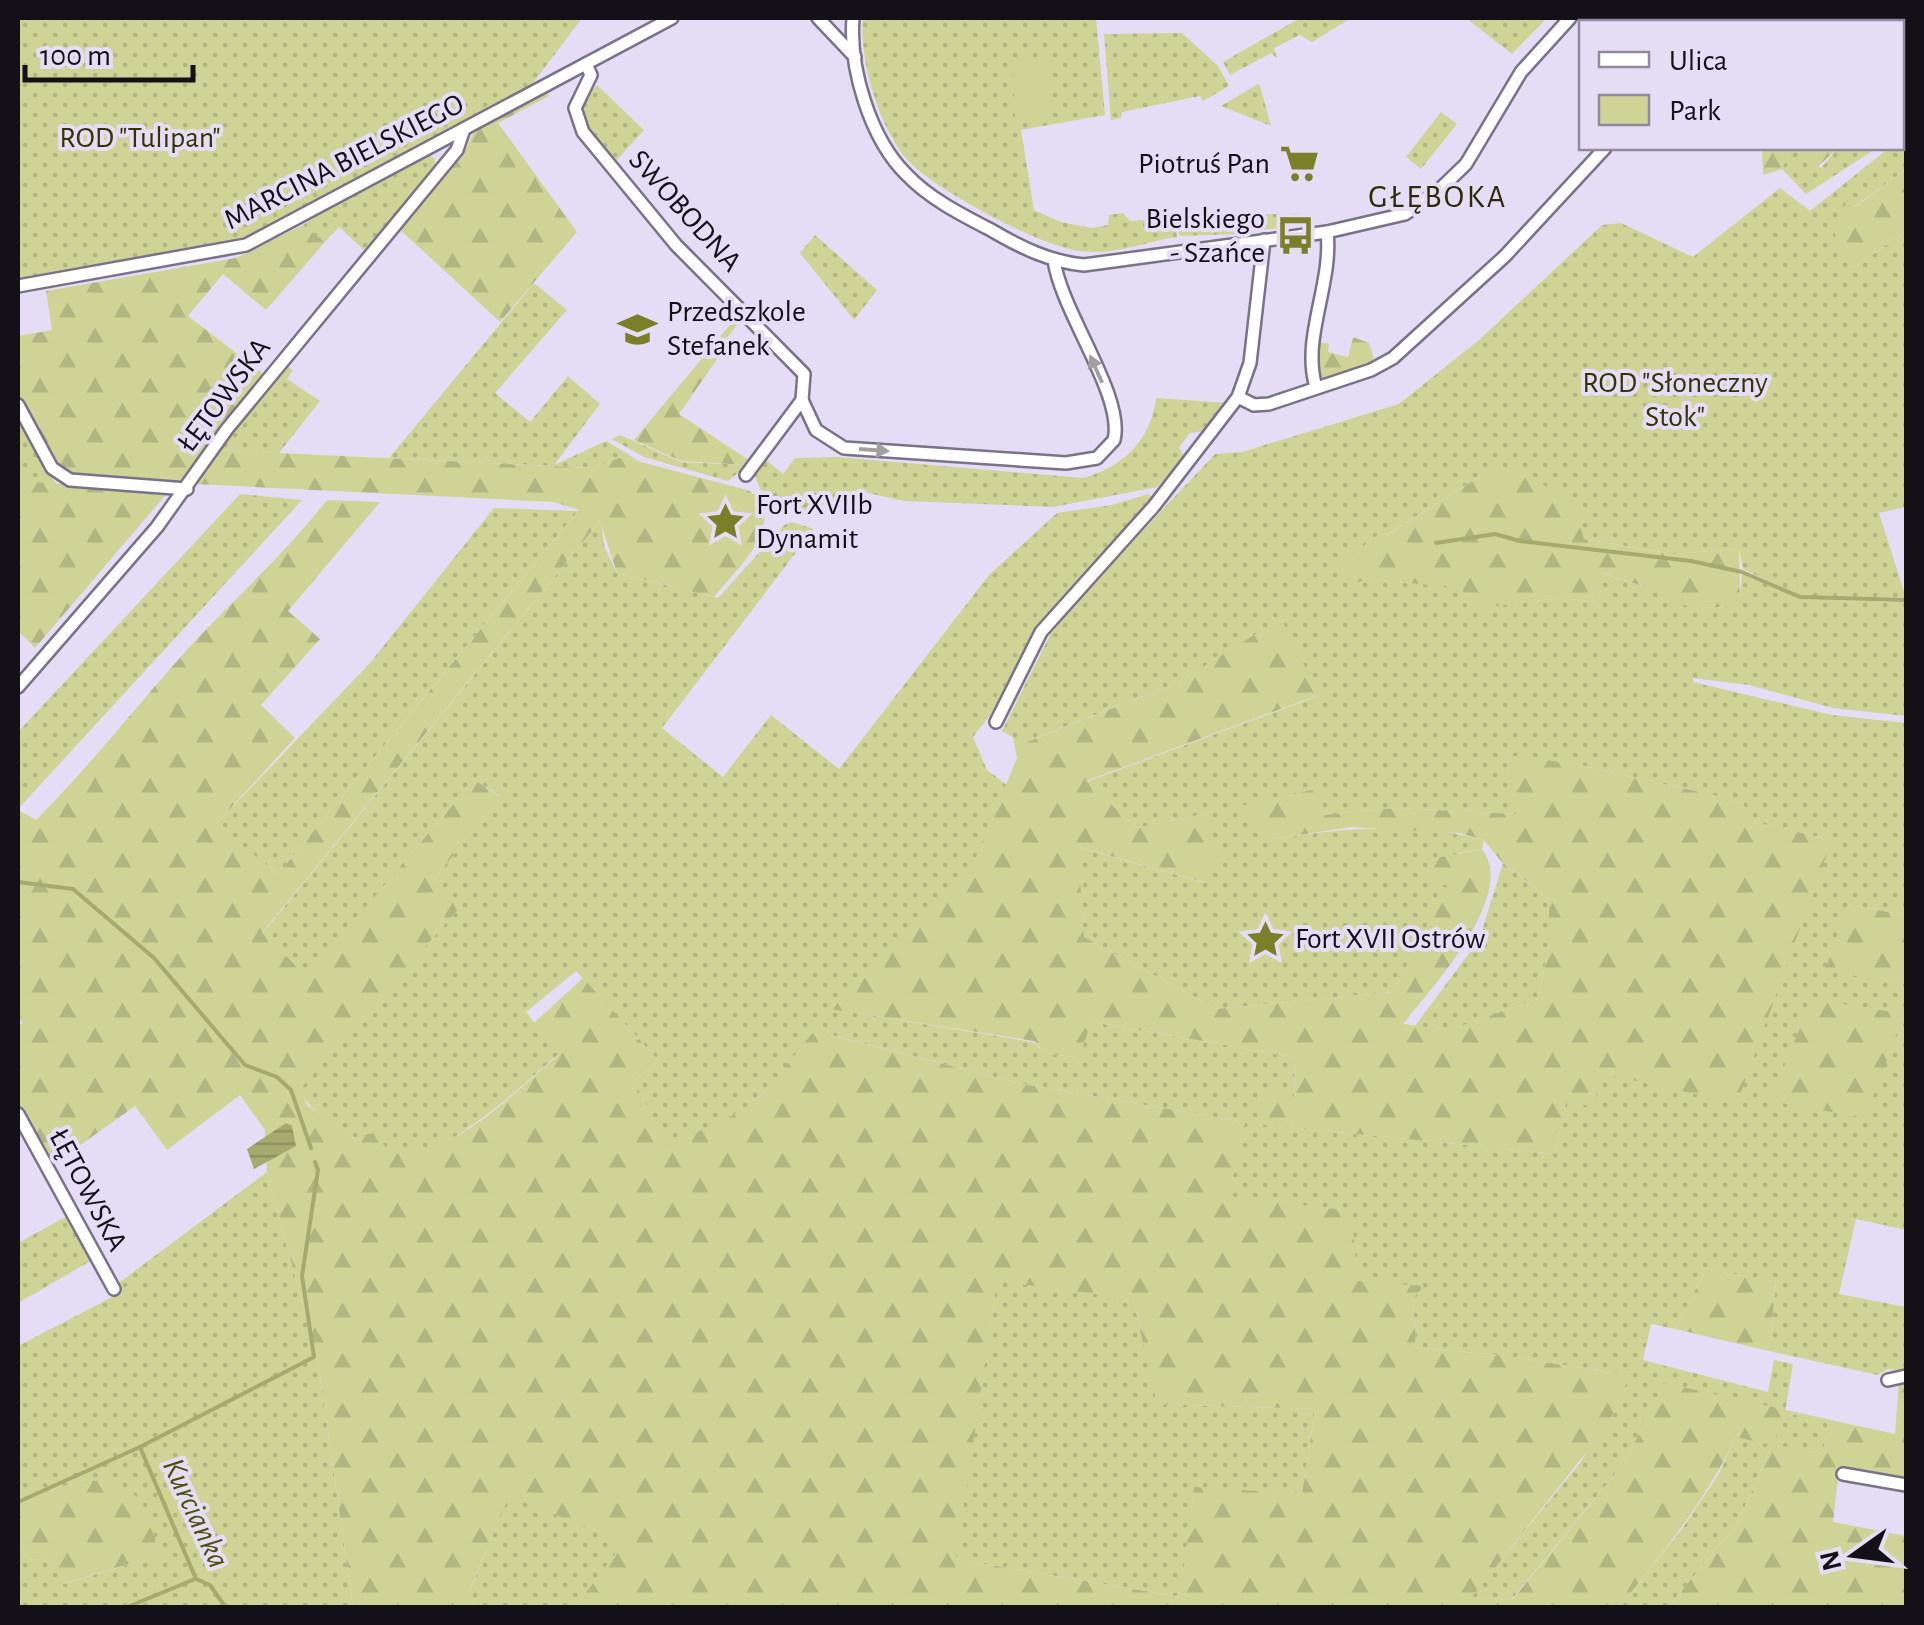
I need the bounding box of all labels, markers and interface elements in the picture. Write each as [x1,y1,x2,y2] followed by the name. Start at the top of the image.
[25,20,192,82] scale bar
[1579,20,1904,150] legend
[40,41,111,71] text: 100 m
[1669,46,1728,76] text: Ulica
[219,89,469,235] street label: MARCINA BIELSKIEGO
[1669,96,1721,126] text: Park
[59,123,221,153] park label: ROD "Tulipan"
[1279,143,1321,185] supermarket icon: Piotruś Pan
[623,145,747,277] street label: SWOBODNA
[1138,149,1270,179] place label: Piotruś Pan
[1368,181,1508,214] district label: GŁĘBOKA
[1145,204,1265,268] place label: Bielskiego - Szańce
[1274,215,1316,257] bus stop icon: Bielskiego - Szańce
[667,297,806,361] place label: Przedszkole Stefanek
[616,308,658,350] school or university icon: Przedszkole Stefanek
[172,333,277,458] street label: ŁĘTOWSKA
[1088,354,1104,384] one-way arrow
[1582,368,1768,432] park label: ROD "Słoneczny Stok"
[858,442,890,458] one-way arrow
[756,490,873,554] place label: Fort XVIIb Dynamit
[705,501,747,543] place icon: Fort XVIIb Dynamit
[1244,918,1286,960] place icon: Fort XVII Ostrów
[1295,924,1485,954] place label: Fort XVII Ostrów
[43,1124,133,1257] street label: ŁĘTOWSKA
[157,1453,235,1573] water label: Kurcianka
[1804,1505,1904,1605] north arrow
[1816,1548,1848,1573] text: N

